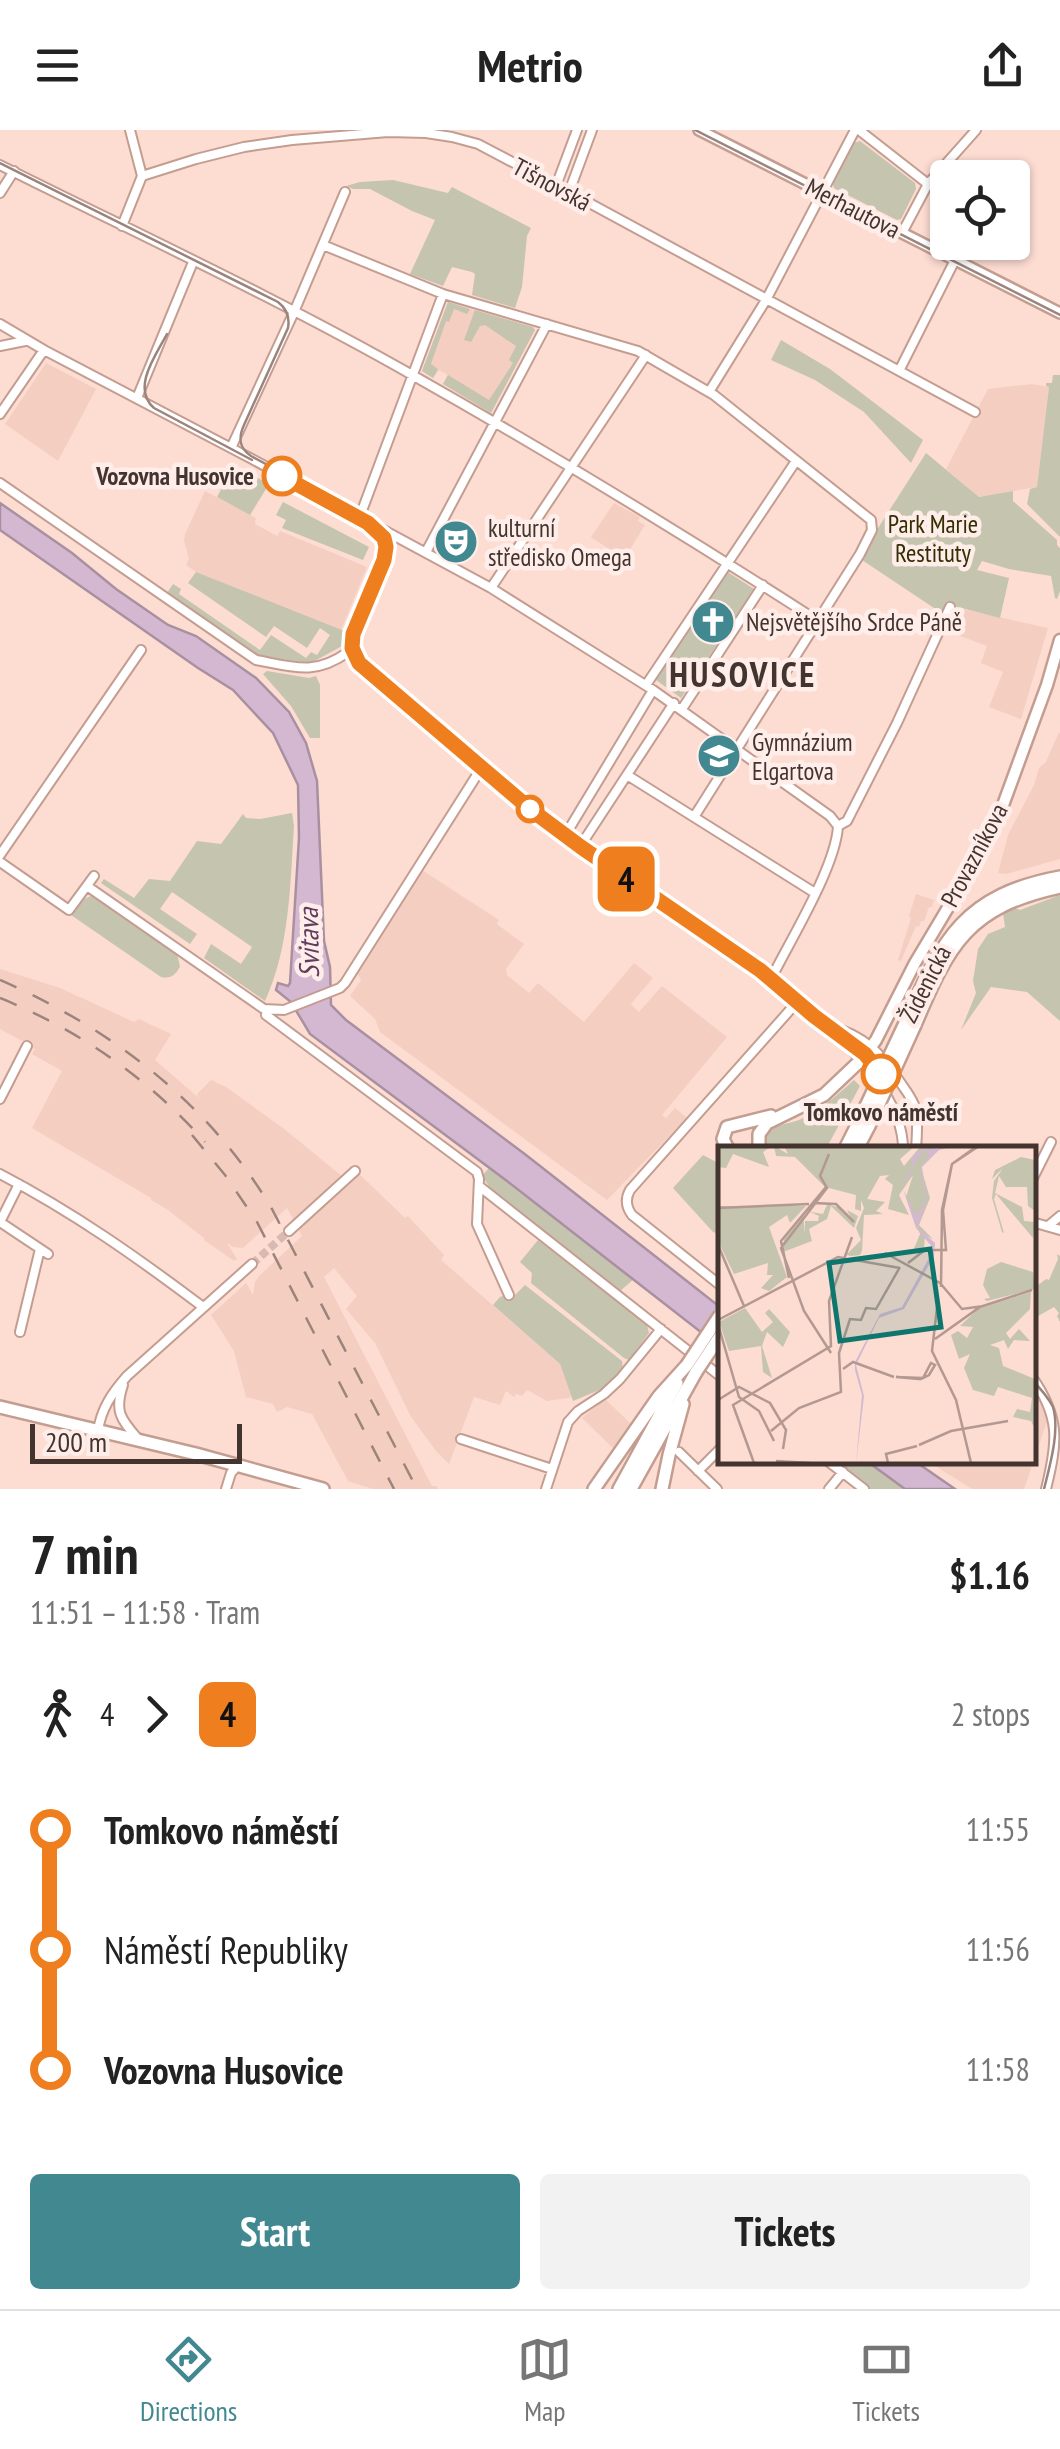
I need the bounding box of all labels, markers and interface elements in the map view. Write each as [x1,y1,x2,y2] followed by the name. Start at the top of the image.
[477,36,583,94] text: Metrio
[30,38,85,93] icon: menu
[975,38,1030,93] icon: share
[507,150,597,218] street label: Tišnovská
[930,160,1030,260] map controls
[930,160,1030,260] button: locate
[800,171,906,245] street label: Merhautova
[263,457,301,495] marker: Vozovna Husovice
[95,460,254,492] place label: Vozovna Husovice
[888,508,978,569] park label: Park Marie Restituty
[488,512,632,573] place label: kulturní středisko Omega
[433,519,479,565] theatre icon: kulturní středisko Omega
[690,599,736,645] church icon: Nejsvětějšího Srdce Páně
[746,606,962,638] place label: Nejsvětějšího Srdce Páně
[669,651,817,697] district label: HUSOVICE
[752,726,853,787] place label: Gymnázium Elgartova
[696,733,742,779] school or university icon: Gymnázium Elgartova
[517,796,543,822] unlabelled marker
[933,798,1015,912] street label: Provazníkova
[594,846,658,912] line badge: 4
[618,856,634,902] text: 4
[289,906,327,978] water label: Svitava
[892,940,958,1028] street label: Židenická
[862,1055,900,1093] marker: Tomkovo náměstí
[804,1096,959,1128] place label: Tomkovo náměstí
[718,1146,1035,1464] inset map
[30,1419,242,1464] scale bar
[45,1423,107,1460] text: 200 m
[30,1518,139,1589] text: 7 min
[949,1550,1030,1599] text: $1.16
[30,1591,260,1633] text: 11:51 – 11:58 · Tram
[30,1687,85,1742] icon: walk
[129,1687,184,1742] icon: forward
[219,1691,236,1737] text: 4
[100,1693,114,1735] text: 4
[951,1693,1030,1735] text: 2 stops
[104,1805,339,1854] text: Tomkovo náměstí
[966,1808,1030,1850] text: 11:55
[104,1925,348,1974] text: Náměstí Republiky
[966,1928,1030,1970] text: 11:56
[104,2045,344,2094] text: Vozovna Husovice
[966,2048,1030,2090] text: 11:58
[30,2174,520,2289] button: Start
[540,2174,1030,2289] button: Tickets
[140,2332,237,2429] tab: Directions
[517,2332,572,2429] tab: Map
[852,2332,920,2429] tab: Tickets

